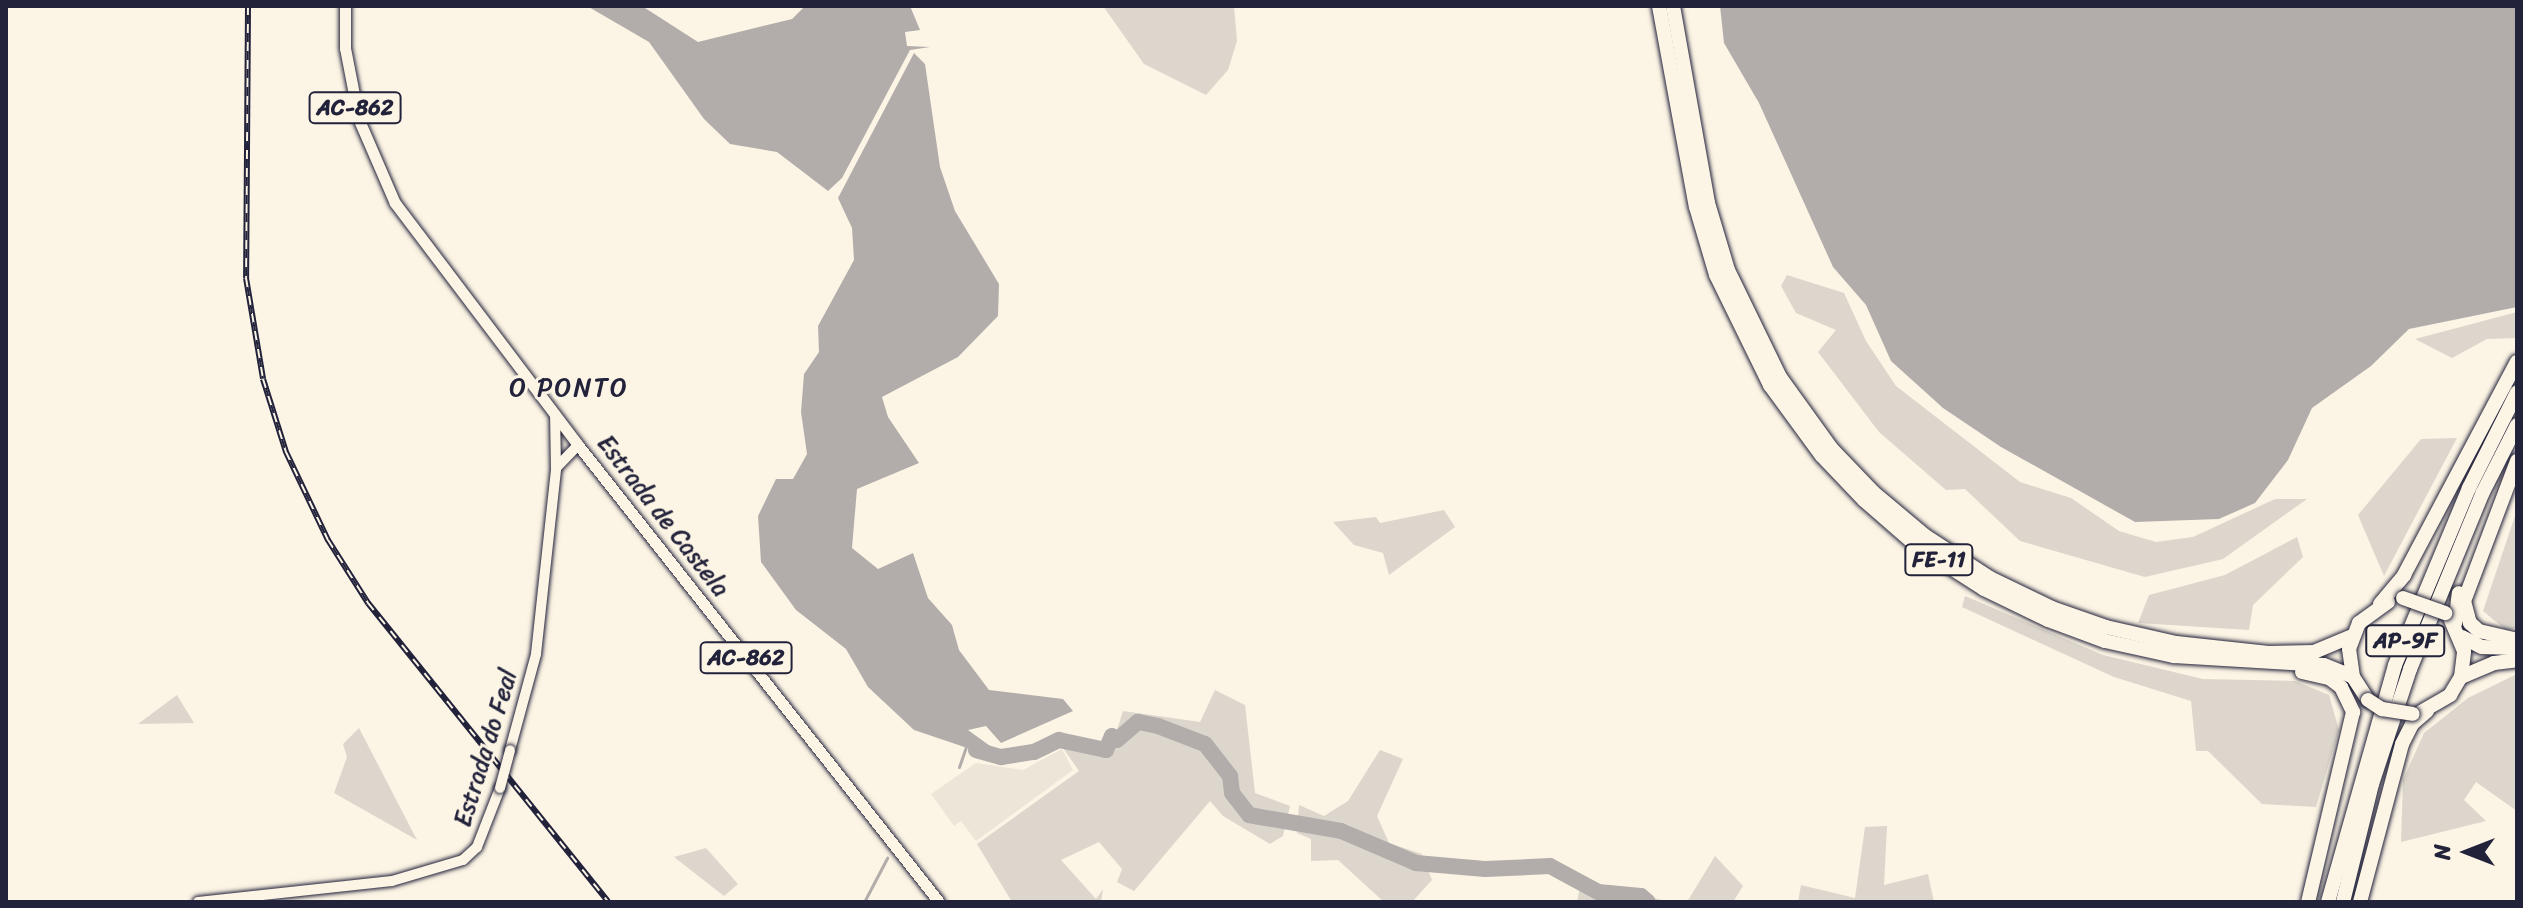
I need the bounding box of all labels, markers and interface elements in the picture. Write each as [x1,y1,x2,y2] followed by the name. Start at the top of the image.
[307,90,403,126] road number: AC-862
[510,372,628,404] district label: O PONTO
[590,429,736,603] street label: Estrada de Castela
[1903,542,1975,578] road number: FE-11
[2365,623,2445,659] road number: AP-9F
[698,640,794,676] road number: AC-862
[448,666,524,830] street label: Estrada do Feal
[2427,812,2507,892] north arrow
[2423,844,2462,860] text: N

